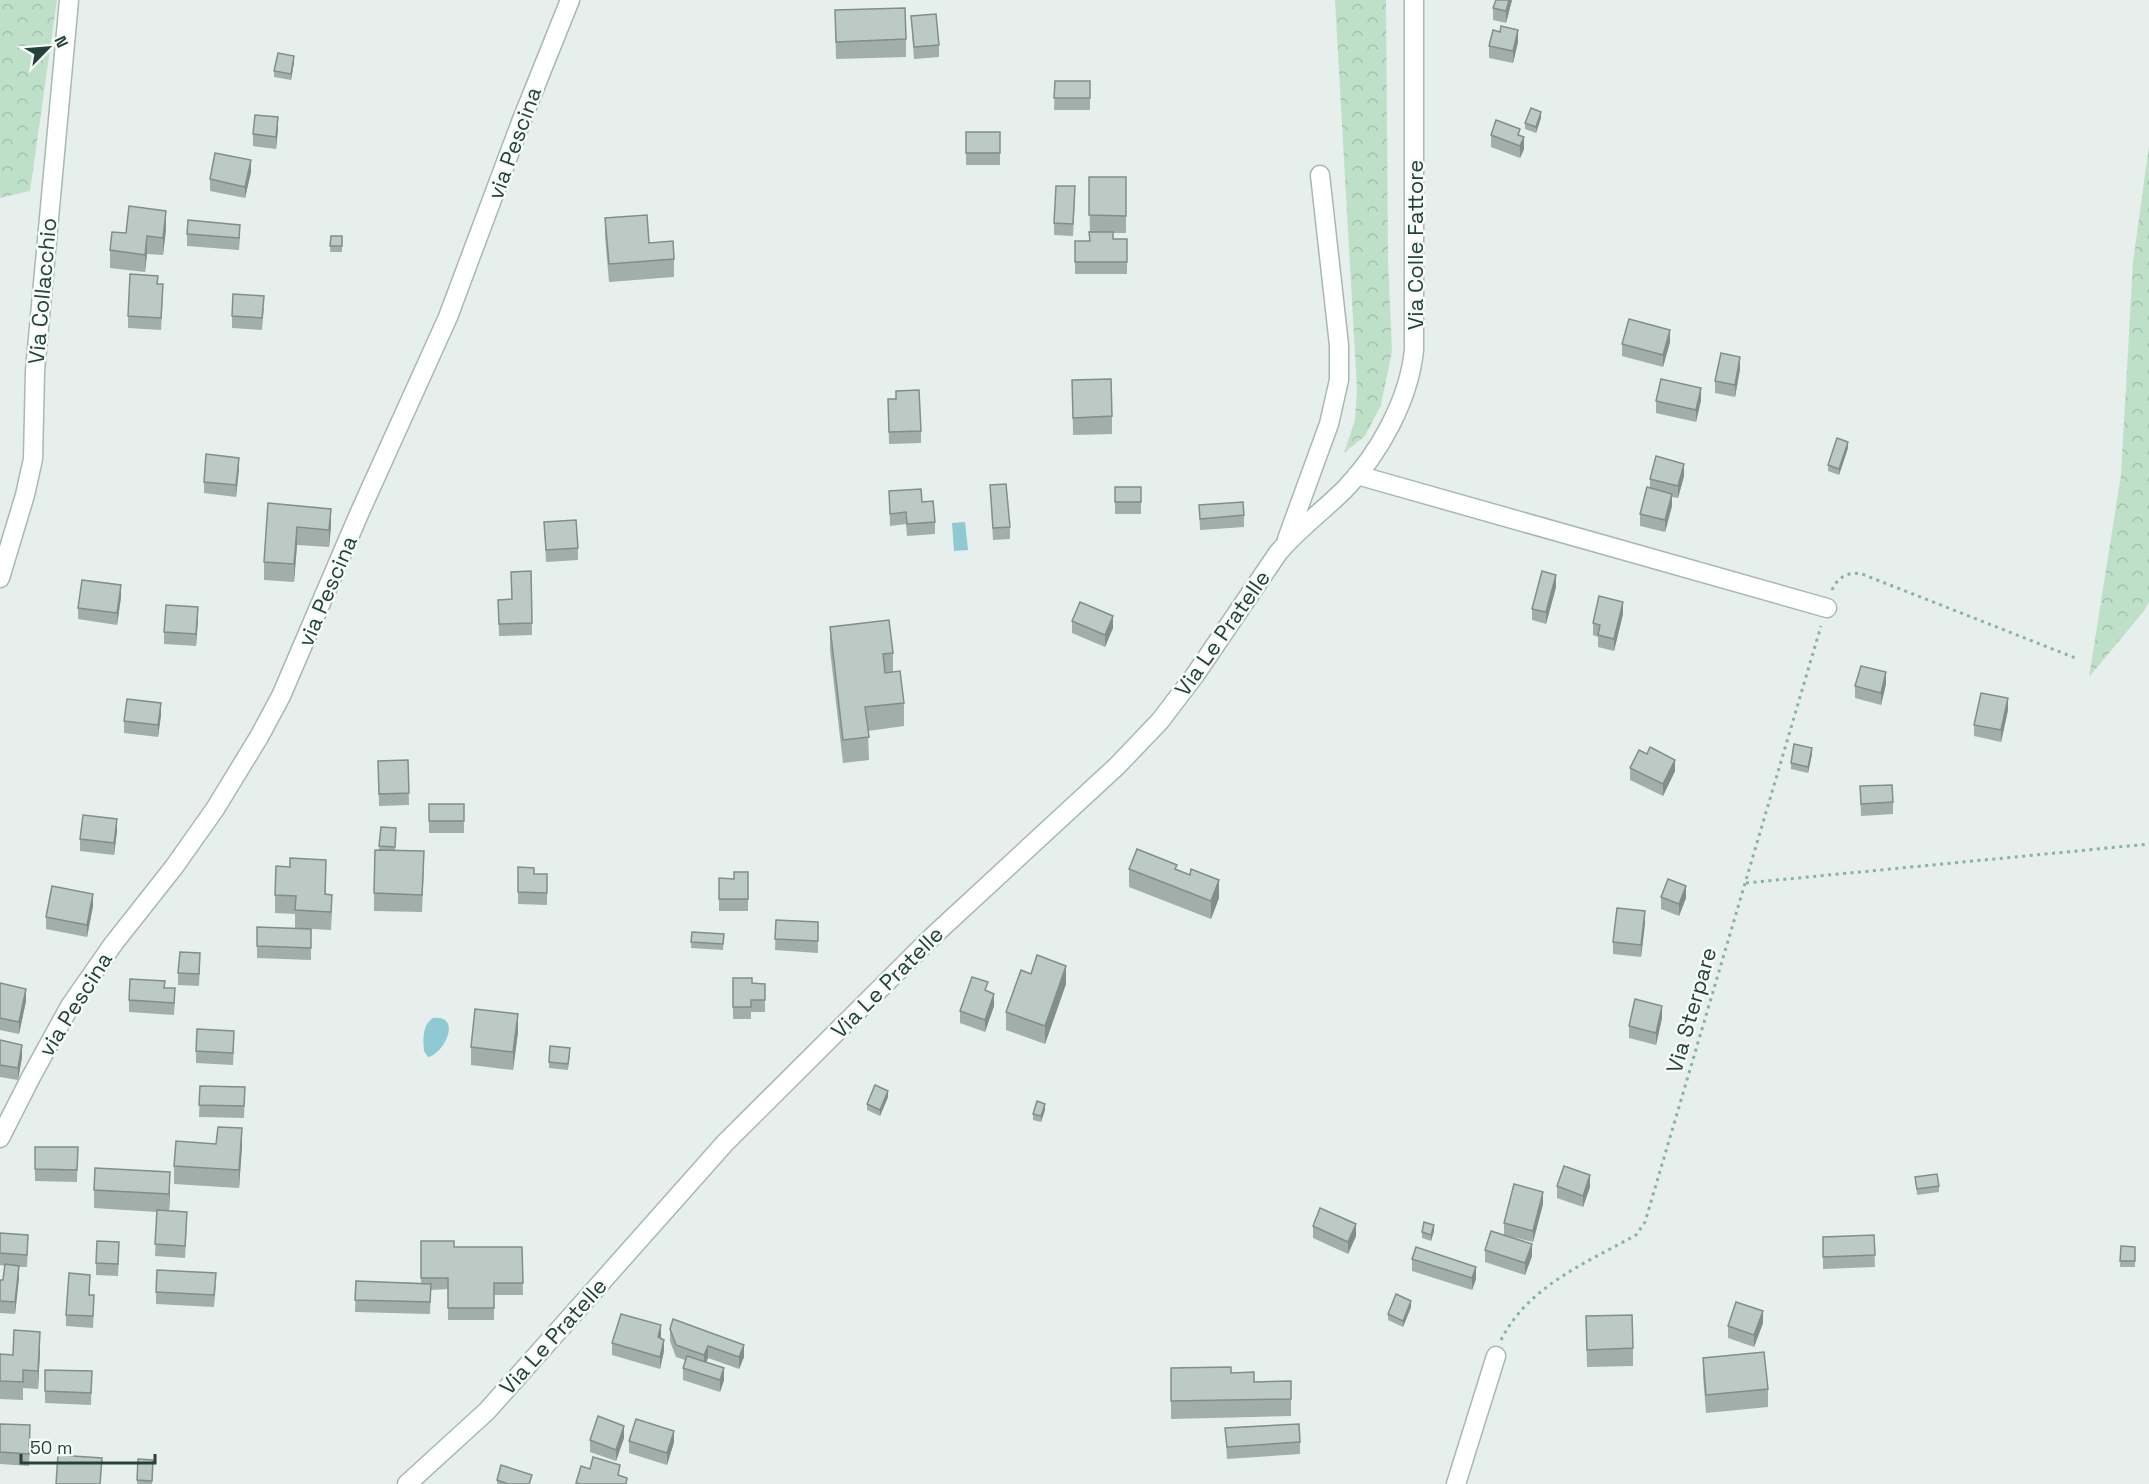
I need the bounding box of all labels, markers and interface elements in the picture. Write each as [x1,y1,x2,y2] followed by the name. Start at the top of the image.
[18,18,78,78] north arrow
[49,33,73,51] text: N
[481,83,547,203] street label: via Pescina
[1401,160,1429,330] street label: Via Colle Fattore
[22,217,62,365] street label: Via Collacchio
[291,531,363,651] street label: via Pescina
[1168,565,1276,701] street label: Via Le Pratelle
[825,920,949,1044] street label: Via Le Pratelle
[1660,944,1722,1076] street label: Via Sterpare
[32,946,118,1061] street label: via Pescina
[493,1272,613,1400] street label: Via Le Pratelle
[21,1427,154,1465] scale bar
[30,1436,72,1459] text: 50 m

